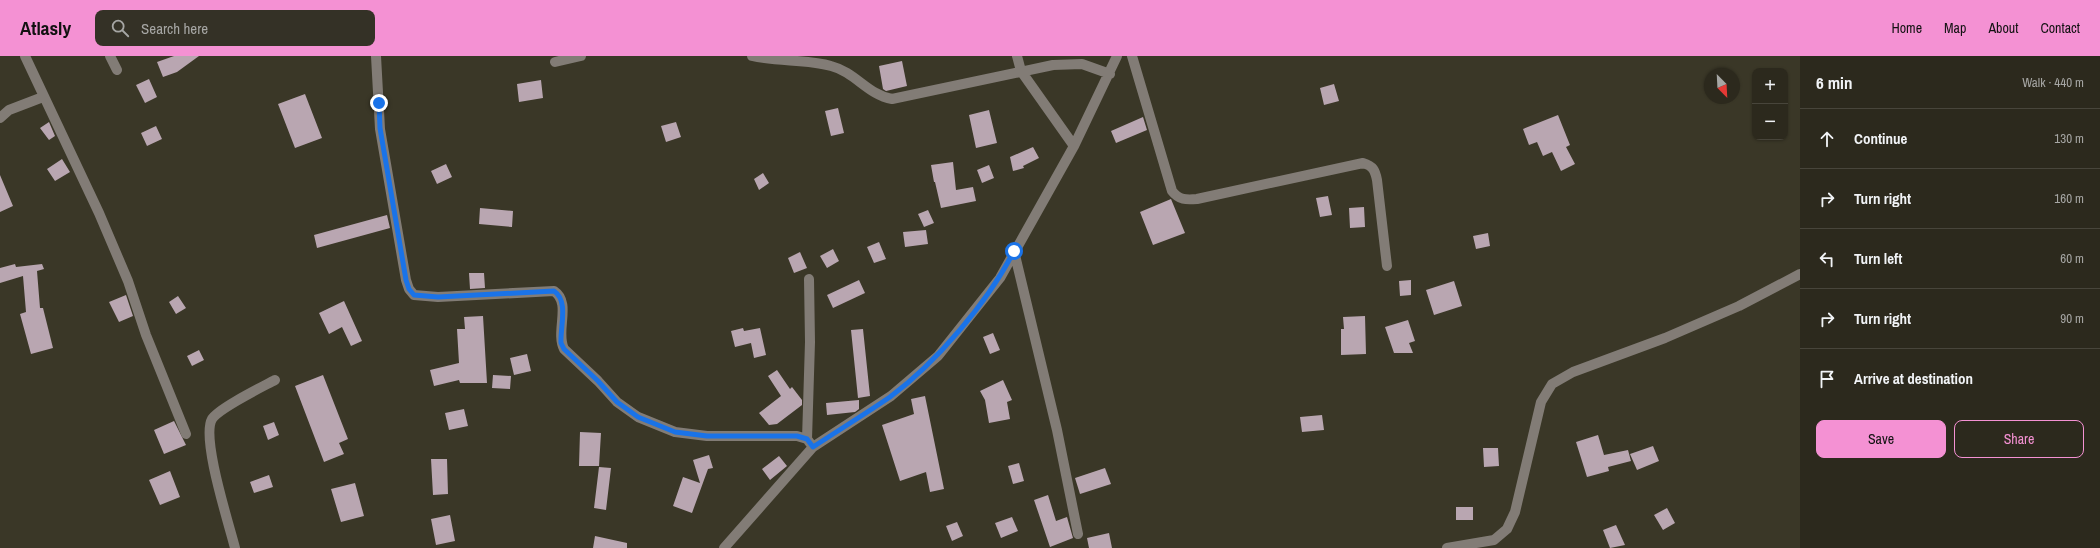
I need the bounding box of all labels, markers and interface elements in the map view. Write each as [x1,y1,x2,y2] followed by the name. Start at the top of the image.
[95,10,375,46] search box
[20,15,71,41] text: Atlasly
[109,17,131,39] icon: search
[141,18,208,39] text: Search here
[1891,19,1922,37] text: Home
[1944,19,1966,37] text: Map
[1988,19,2018,37] text: About
[2040,19,2080,37] text: Contact
[1704,68,1740,104] north arrow
[1752,68,1788,140] map controls
[1752,68,1788,104] button: +
[1816,71,1852,94] text: 6 min
[2022,74,2084,91] text: Walk · 440 m
[370,94,388,112] route end
[1752,104,1788,140] button: −
[1816,128,1838,150] icon: ahead
[1854,128,1907,149] text: Continue
[2054,130,2084,147] text: 130 m
[1816,188,1838,210] icon: right
[1854,188,1911,209] text: Turn right
[2054,190,2084,207] text: 160 m
[1005,242,1023,260] route start
[1816,248,1838,270] icon: left
[1854,248,1902,269] text: Turn left
[2060,250,2084,267] text: 60 m
[1816,308,1838,330] icon: right
[1854,308,1911,329] text: Turn right
[2060,310,2084,327] text: 90 m
[1816,368,1838,390] icon: arrive
[1854,368,1973,389] text: Arrive at destination
[1816,420,1946,458] button: Save
[1954,420,2084,458] button: Share

